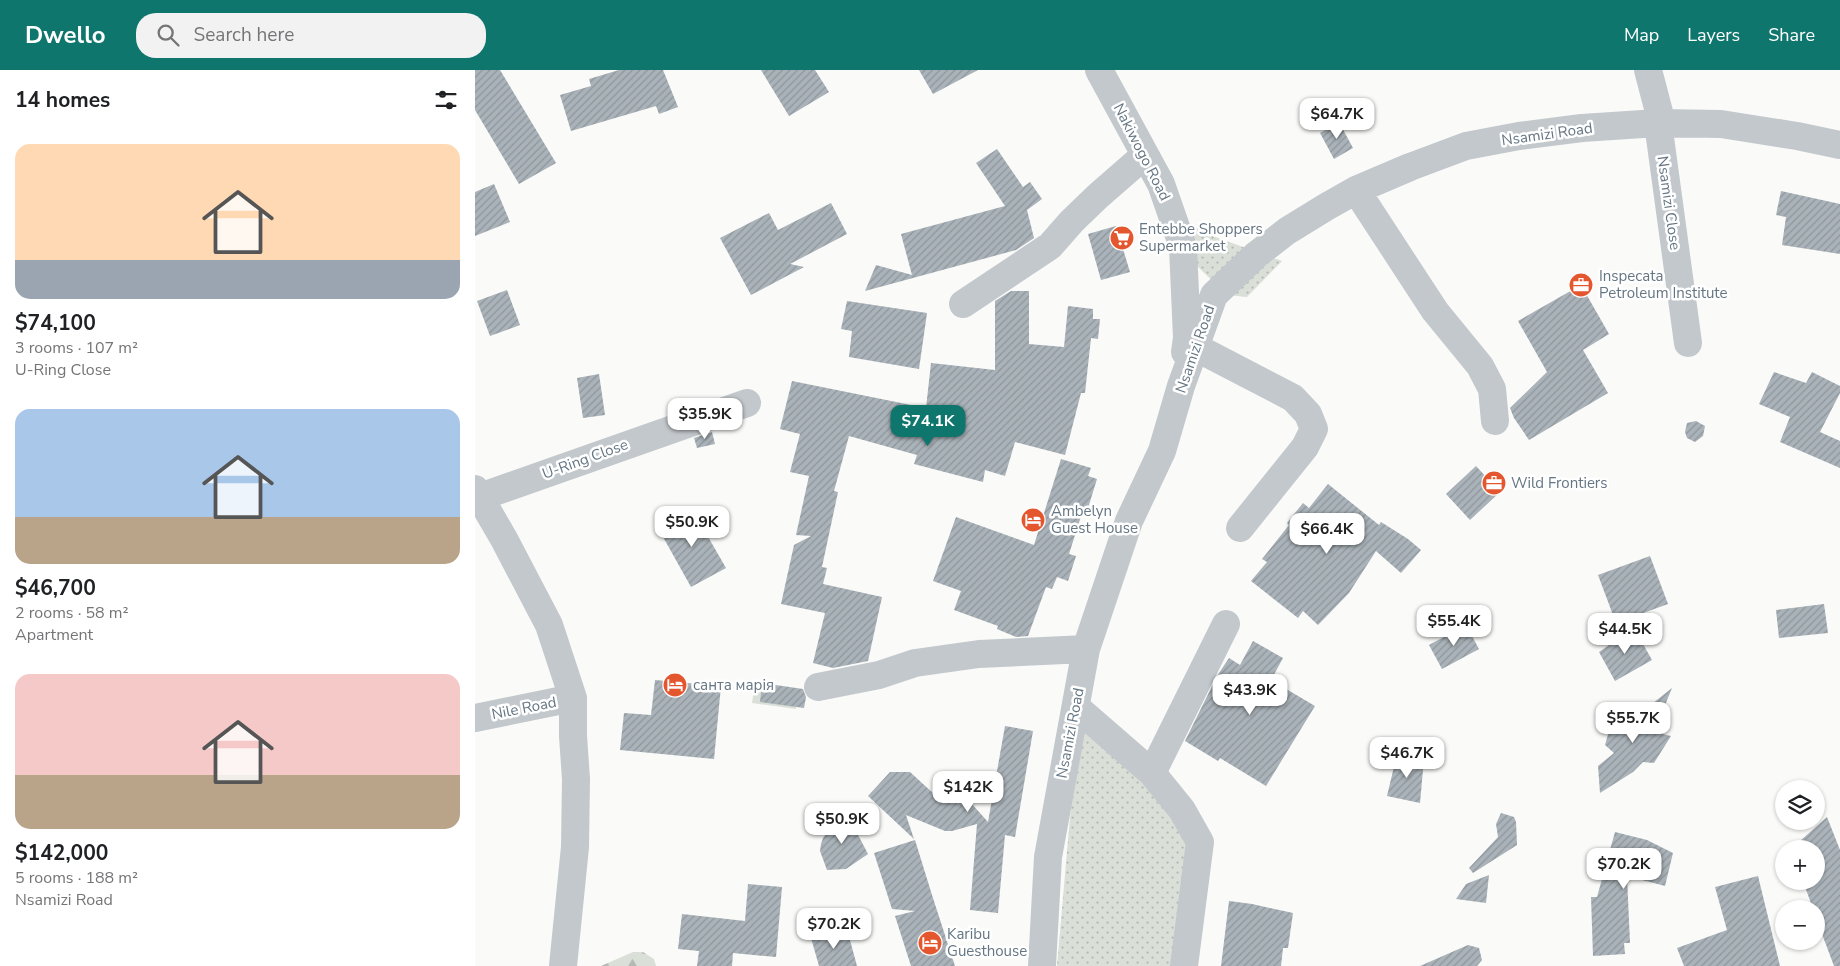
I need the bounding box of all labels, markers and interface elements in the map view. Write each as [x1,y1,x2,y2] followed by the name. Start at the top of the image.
[136,13,486,58] search box
[25,19,106,51] text: Dwello
[154,21,182,49] icon: search
[194,22,294,48] text: Search here
[1624,23,1659,47] text: Map
[1687,23,1740,47] text: Layers
[1768,23,1815,47] text: Share
[15,86,110,114] text: 14 homes
[432,86,460,114] icon: filters
[1296,98,1378,140] pin: $64.7K
[1109,100,1175,204] street label: Nakiwogo Road
[1311,103,1364,125] text: $64.7K
[1500,118,1594,150] street label: Nsamizi Road
[1652,155,1686,251] street label: Nsamizi Close
[193,177,283,267] icon: home
[1139,219,1263,256] place label: Entebbe Shoppers Supermarket
[1109,225,1135,251] supermarket icon: Entebbe Shoppers Supermarket
[1599,266,1728,303] place label: Inspecata Petroleum Institute
[1568,272,1594,298] office icon: Inspecata Petroleum Institute
[1171,302,1219,396] street label: Nsamizi Road
[15,309,96,337] text: $74,100
[15,337,138,359] text: 3 rooms · 107 m²
[15,359,111,381] text: U-Ring Close
[664,398,746,440] pin: $35.9K
[679,403,732,425] text: $35.9K
[887,404,969,447] pin: $74.1K
[902,410,955,432] text: $74.1K
[539,434,631,484] street label: U-Ring Close
[193,442,283,532] icon: home
[1481,470,1507,496] office icon: Wild Frontiers
[1511,473,1607,493] place label: Wild Frontiers
[1051,501,1138,538] place label: Ambelyn Guest House
[651,506,733,548] pin: $50.9K
[1020,507,1046,533] hotel icon: Ambelyn Guest House
[666,511,719,533] text: $50.9K
[1286,512,1368,555] pin: $66.4K
[1301,518,1354,540] text: $66.4K
[15,574,96,602] text: $46,700
[15,602,128,624] text: 2 rooms · 58 m²
[1413,604,1495,647] pin: $55.4K
[1428,610,1481,632] text: $55.4K
[1584,612,1666,655] pin: $44.5K
[1599,618,1652,640] text: $44.5K
[15,624,93,646] text: Apartment
[662,672,688,698] hotel icon: санта марія
[1209,674,1291,716] pin: $43.9K
[693,675,774,695] place label: санта марія
[1224,679,1277,701] text: $43.9K
[1051,686,1089,780] street label: Nsamizi Road
[490,692,558,724] street label: Nile Road
[1592,702,1674,744] pin: $55.7K
[193,707,283,797] icon: home
[1607,707,1660,729] text: $55.7K
[1366,736,1448,779] pin: $46.7K
[1381,742,1434,764] text: $46.7K
[933,770,1003,813] pin: $142K
[943,776,993,798] text: $142K
[1775,780,1825,950] map controls
[1775,780,1825,830] button: layers
[801,802,883,845] pin: $50.9K
[816,808,869,830] text: $50.9K
[15,839,108,867] text: $142,000
[1775,840,1825,890] button: +
[1583,848,1665,890] pin: $70.2K
[1598,853,1651,875] text: $70.2K
[15,867,138,889] text: 5 rooms · 188 m²
[15,889,113,911] text: Nsamizi Road
[1775,900,1825,950] button: −
[793,908,875,950] pin: $70.2K
[808,913,861,935] text: $70.2K
[947,924,1027,961] place label: Karibu Guesthouse
[917,930,943,956] hotel icon: Karibu Guesthouse

